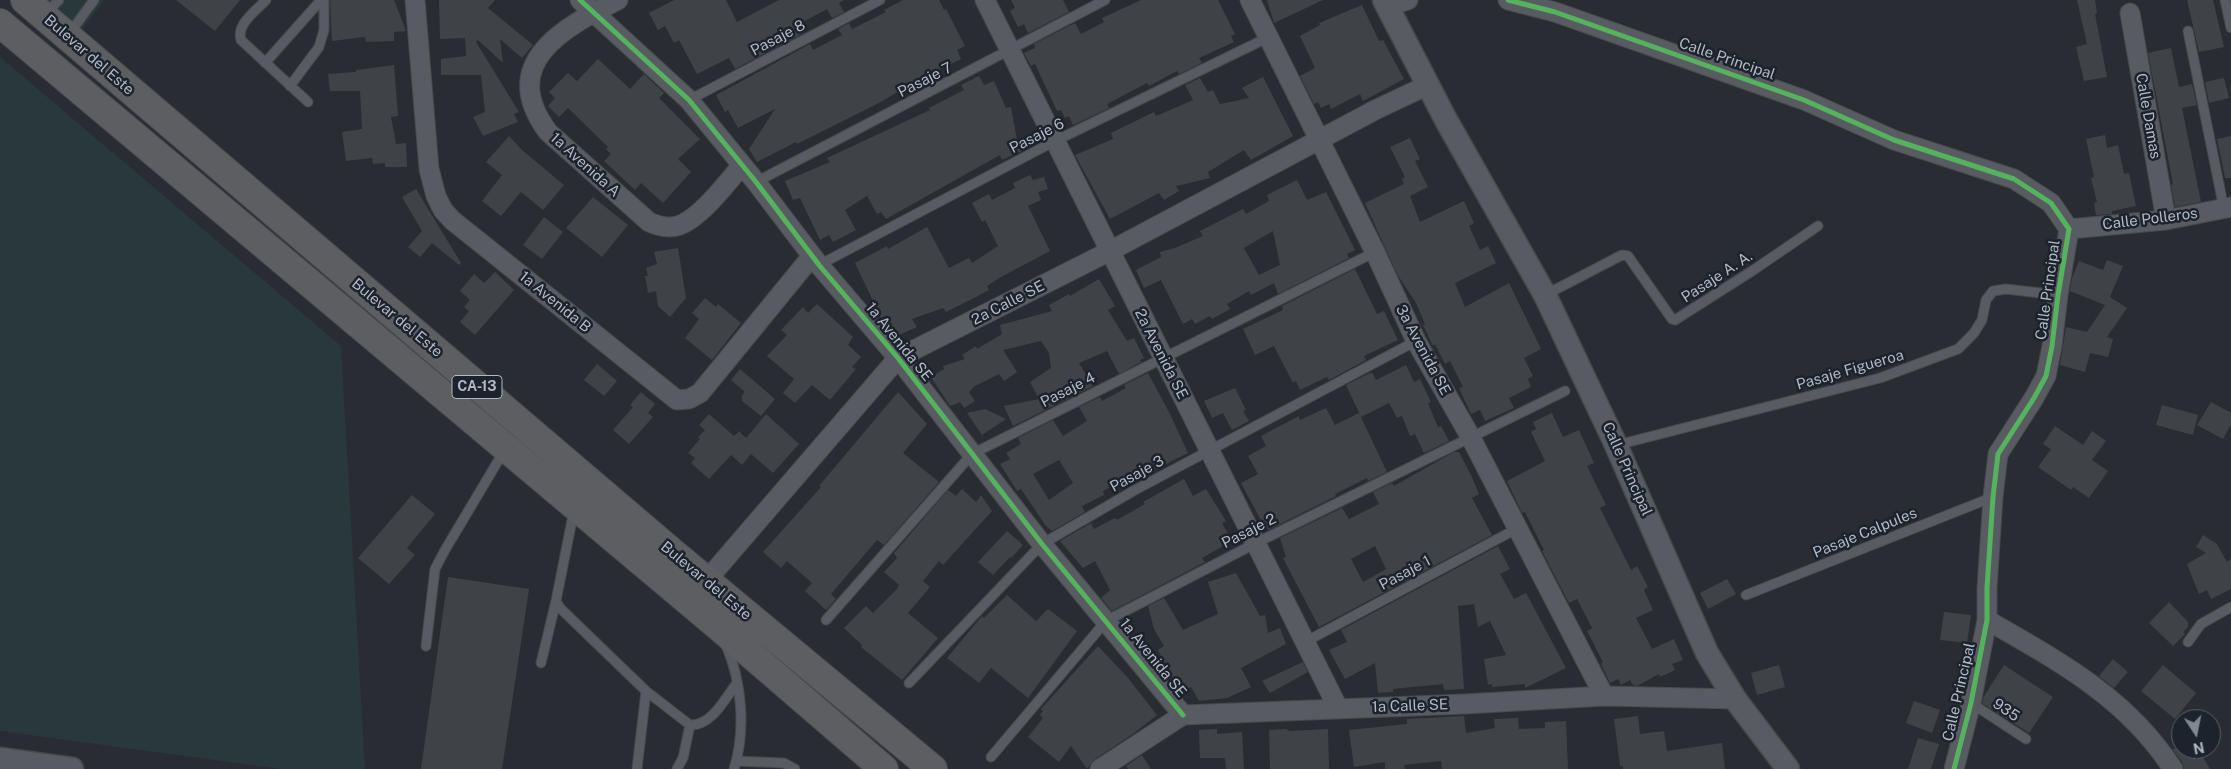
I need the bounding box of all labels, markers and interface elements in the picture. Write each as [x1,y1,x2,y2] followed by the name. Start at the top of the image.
[40,11,138,99] street label: Bulevar del Este
[748,16,808,60] street label: Pasaje 8
[1677,34,1777,84] street label: Calle Principal
[895,59,955,101] street label: Pasaje 7
[2132,72,2164,160] street label: Calle Damas
[1007,115,1067,157] street label: Pasaje 6
[546,129,624,201] street label: 1a Avenida A
[2101,204,2199,234] street label: Calle Polleros
[2032,239,2064,341] street label: Calle Principal
[1678,247,1756,307] street label: Pasaje A. A.
[516,268,594,336] street label: 1a Avenida B
[348,275,446,361] street label: Bulevar del Este
[969,277,1047,329] street label: 2a Calle SE
[862,299,936,385] street label: 1a Avenida SE
[1392,302,1454,398] street label: 3a Avenida SE
[1130,306,1192,402] street label: 2a Avenida SE
[1794,346,1906,394] street label: Pasaje Figueroa
[1038,369,1098,411] street label: Pasaje 4
[452,376,502,398] road number: CA-13
[1598,419,1656,519] street label: Calle Principal
[1107,452,1167,496] street label: Pasaje 3
[1810,504,1920,562] street label: Pasaje Calpules
[1219,510,1279,552] street label: Pasaje 2
[657,538,755,624] street label: Bulevar del Este
[1376,552,1434,594] street label: Pasaje 1
[1116,615,1190,701] street label: 1a Avenida SE
[1939,641,1979,743] street label: Calle Principal
[1989,695,2023,725] street label: 935
[1371,696,1449,716] street label: 1a Calle SE
[2171,709,2221,759] north arrow
[2192,739,2206,757] text: N

